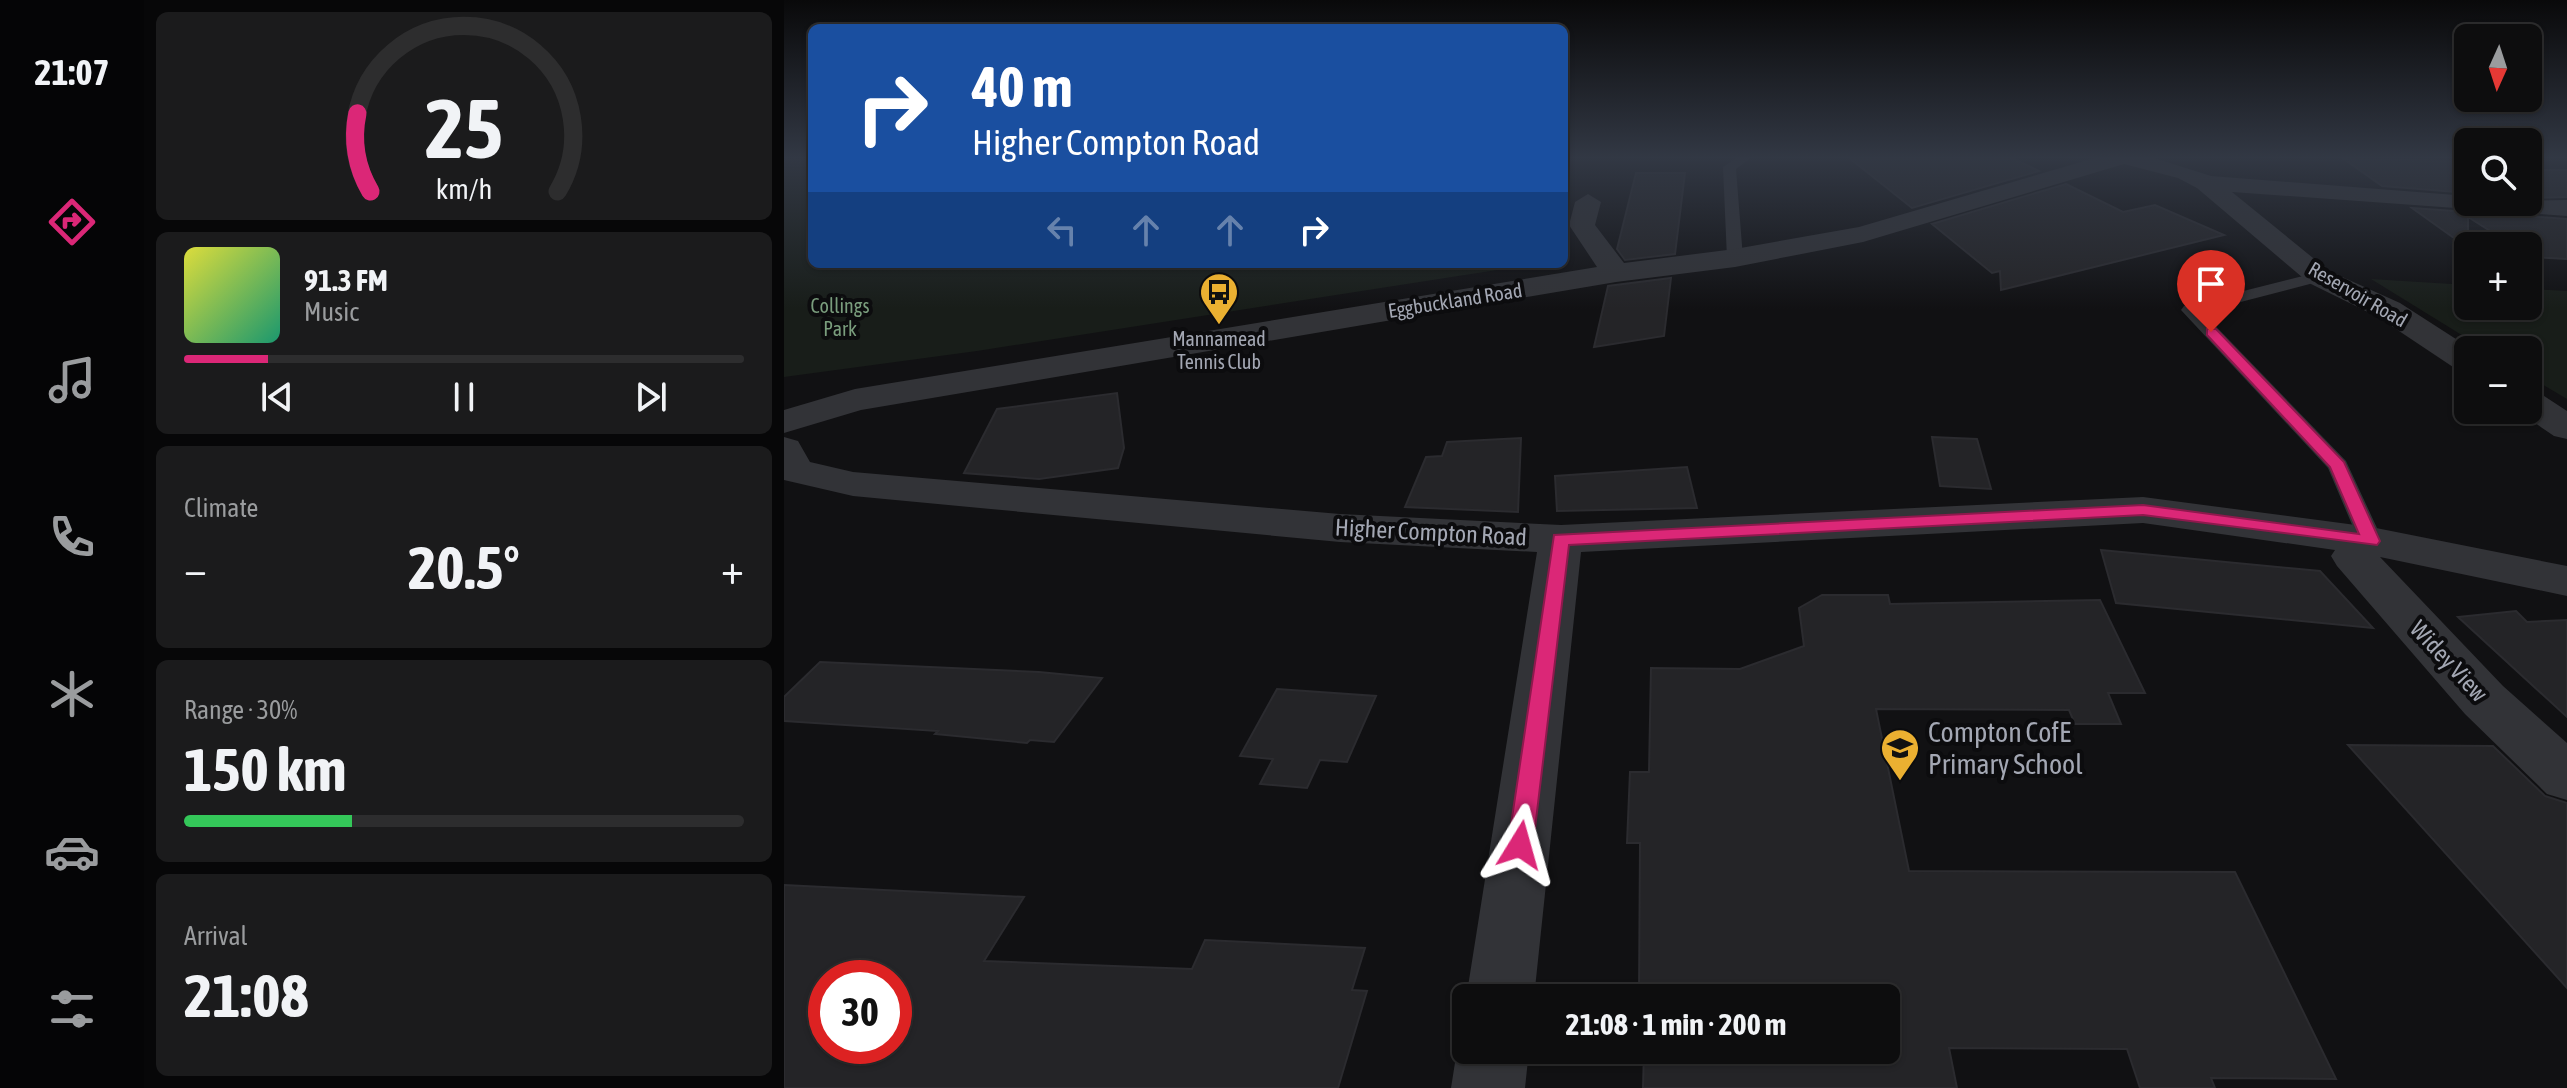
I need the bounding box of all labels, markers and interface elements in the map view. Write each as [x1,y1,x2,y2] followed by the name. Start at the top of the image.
[2454,24,2542,112] north arrow
[2454,24,2542,424] map controls
[35,51,109,93] text: 21:07
[972,55,1073,119] text: 40 m
[840,56,944,160] icon: right
[425,80,503,176] text: 25
[972,121,1260,163] text: Higher Compton Road
[2454,128,2542,216] button: search
[436,172,492,205] text: km/h
[44,194,100,250] icon: directions
[1040,208,1084,252] icon: left
[1124,208,1168,252] icon: ahead
[1208,208,1252,252] icon: ahead
[1292,208,1336,252] icon: right
[2454,232,2542,320] button: +
[2177,250,2245,332] pin
[2305,257,2411,331] street label: Reservoir Road
[2189,262,2233,306] icon: arrive
[304,263,388,297] text: 91.3 FM
[1198,271,1240,326] bus stop icon: Mannamead Tennis Club
[1386,278,1524,322] street label: Eggbuckland Road
[811,294,869,340] park label: Collings Park
[304,297,359,327] text: Music
[1172,327,1266,373] place label: Mannamead Tennis Club
[2454,336,2542,424] button: −
[44,352,100,408] icon: music
[255,375,299,419] icon: previous
[442,375,486,419] icon: pause
[629,375,673,419] icon: next
[184,493,258,523] text: Climate
[44,509,100,565] icon: phone
[1334,513,1528,551] street label: Higher Compton Road
[408,533,520,602] text: 20.5°
[184,543,207,593] text: −
[721,543,744,593] text: +
[2405,615,2493,707] street label: Widey View
[44,666,100,722] icon: climate
[184,695,297,725] text: Range · 30%
[1928,716,2083,780] place label: Compton CofE Primary School
[1879,727,1921,782] school or university icon: Compton CofE Primary School
[184,735,346,804] text: 150 km
[1478,803,1562,887] position arrow
[44,824,100,880] icon: car
[184,921,248,951] text: Arrival
[808,960,912,1064] speed limit sign: 30
[184,961,309,1030] text: 21:08
[44,981,100,1037] icon: filters
[1566,1007,1786,1041] text: 21:08 · 1 min · 200 m

